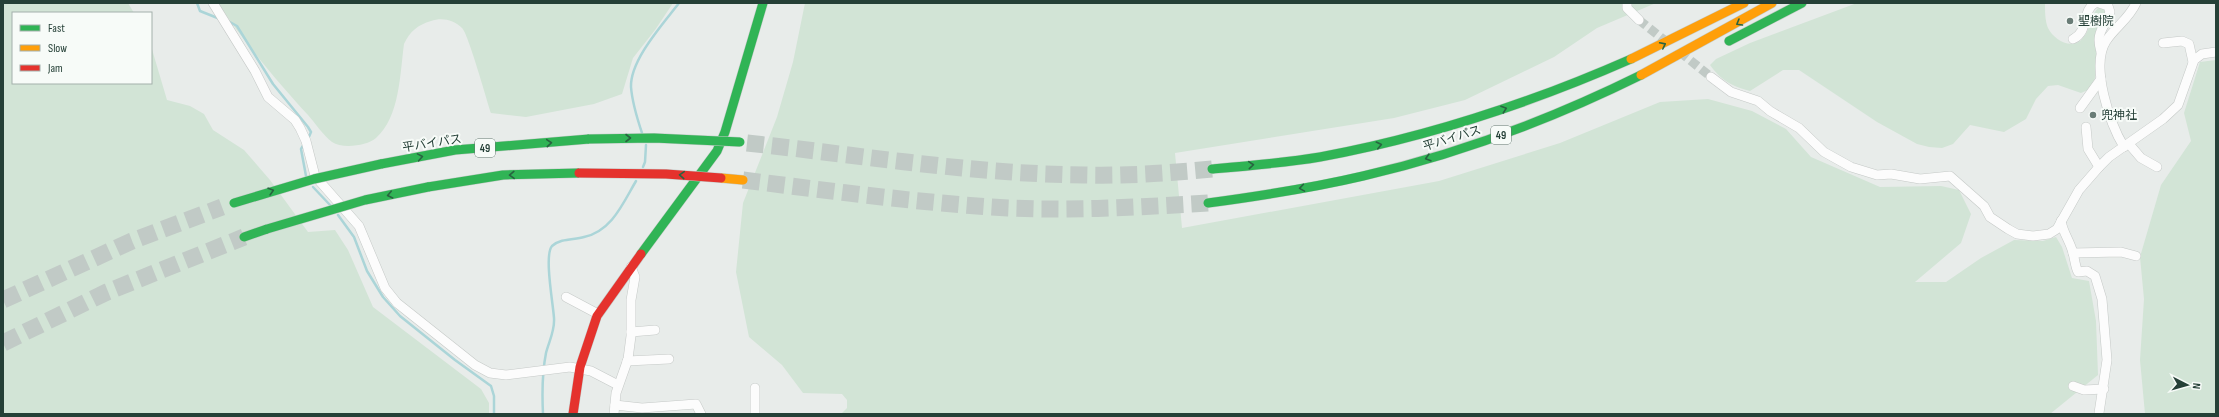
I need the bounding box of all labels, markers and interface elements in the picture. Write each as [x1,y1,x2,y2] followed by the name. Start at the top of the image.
[12,12,152,84] legend
[2078,14,2114,29] place label: 聖樹院
[2065,16,2075,26] marker: 聖樹院
[1736,18,1743,25] one-way arrow
[48,21,65,36] text: Fast
[48,41,67,56] text: Slow
[1659,42,1666,50] one-way arrow
[47,61,63,76] text: Jam
[1500,106,1507,114] one-way arrow
[2101,108,2137,123] place label: 兜神社
[2088,110,2098,120] marker: 兜神社
[1421,123,1483,154] street label: 平バイパス
[1491,126,1511,144] road number: 49
[401,131,463,156] street label: 平バイパス
[625,134,631,142] one-way arrow
[546,138,552,147] one-way arrow
[475,139,495,157] road number: 49
[1376,141,1382,149] one-way arrow
[417,153,423,162] one-way arrow
[1425,153,1432,162] one-way arrow
[1248,161,1254,170] one-way arrow
[679,170,685,179] one-way arrow
[509,171,515,179] one-way arrow
[1298,183,1305,192] one-way arrow
[268,187,275,196] one-way arrow
[387,190,393,199] one-way arrow
[2167,365,2207,405] north arrow
[2190,382,2203,390] text: N

